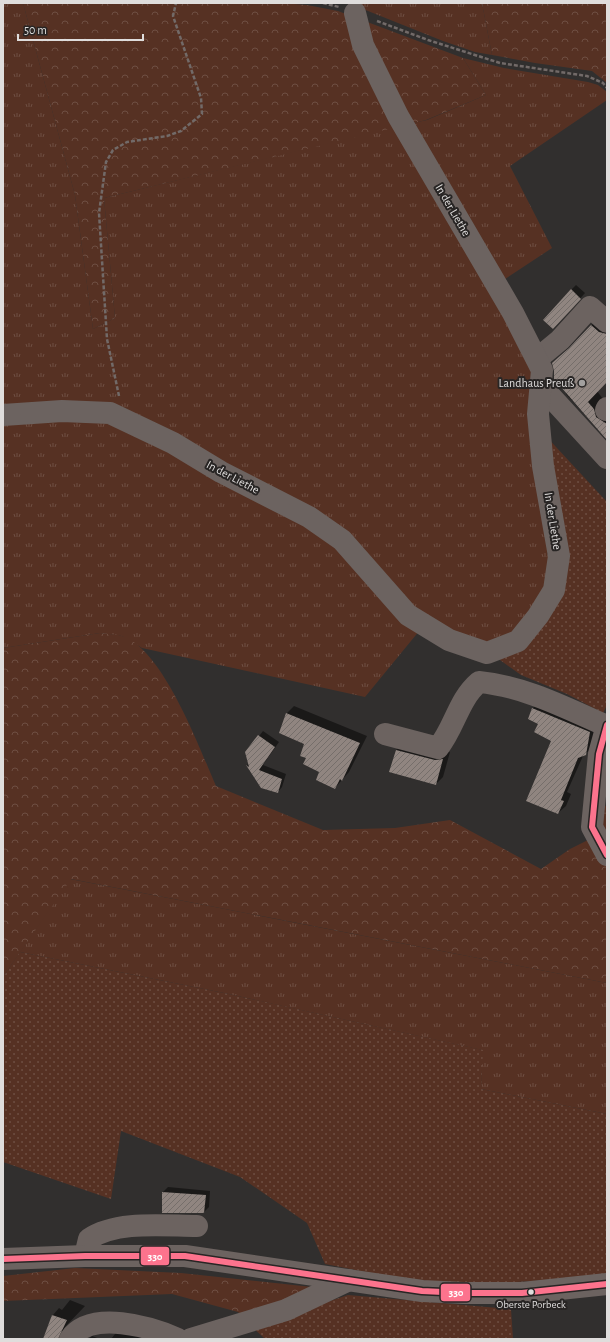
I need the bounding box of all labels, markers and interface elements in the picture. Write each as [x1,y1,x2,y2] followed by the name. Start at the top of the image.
[18,16,143,42] scale bar
[24,24,47,36] text: 50 m
[433,182,473,238] street label: In der Liethe
[499,377,574,389] place label: Landhaus Preuß
[577,378,587,388] marker: Landhaus Preuß
[205,458,261,496] street label: In der Liethe
[543,491,563,551] street label: In der Liethe
[140,1246,170,1266] line badge: 330
[147,1251,163,1262] text: 330
[440,1283,471,1302] line badge: 330
[448,1287,464,1298] text: 330
[526,1287,536,1297] marker: Oberste Porbeck
[496,1299,566,1310] place label: Oberste Porbeck

